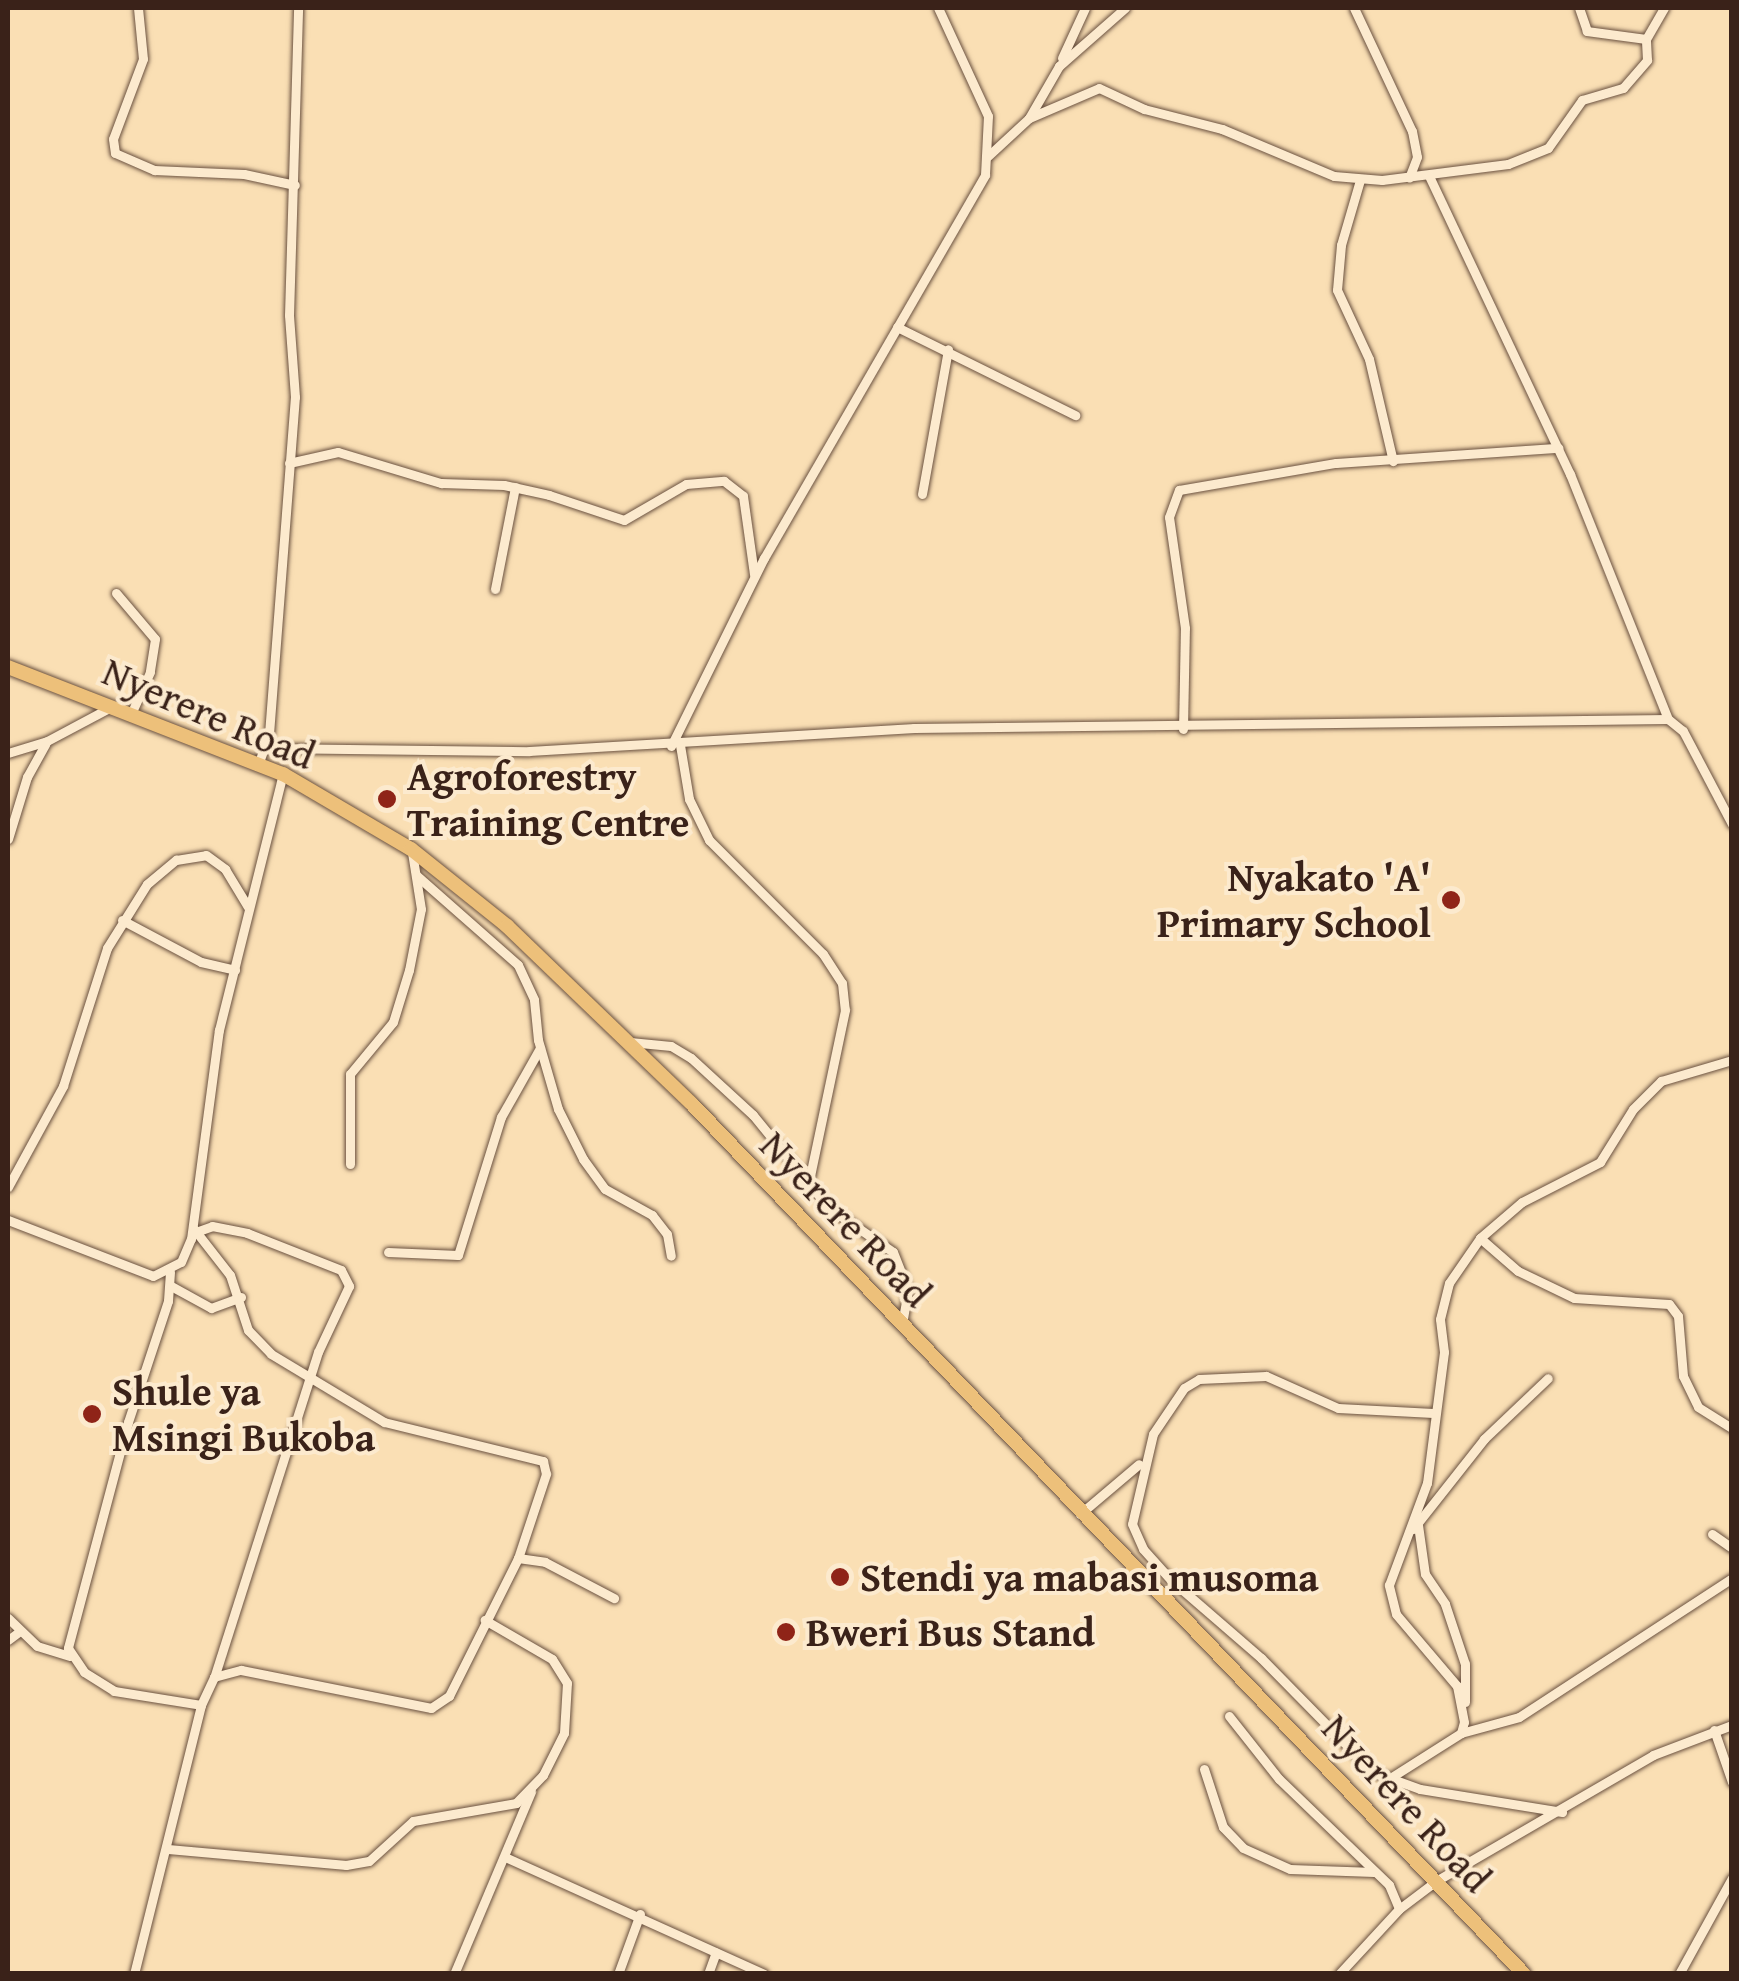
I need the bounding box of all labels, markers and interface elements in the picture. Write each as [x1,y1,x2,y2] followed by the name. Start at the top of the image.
[96,647,322,779] street label: Nyerere Road
[407,752,690,846] place label: Agroforestry Training Centre
[376,788,398,810] marker: Agroforestry Training Centre
[1157,853,1431,947] place label: Nyakato 'A' Primary School
[1440,889,1462,911] marker: Nyakato 'A' Primary School
[750,1121,942,1317] street label: Nyerere Road
[112,1367,375,1461] place label: Shule ya Msingi Bukoba
[81,1403,103,1425] marker: Shule ya Msingi Bukoba
[860,1553,1319,1601] place label: Stendi ya mabasi musoma
[829,1566,851,1588] marker: Stendi ya mabasi musoma
[806,1608,1095,1656] place label: Bweri Bus Stand
[775,1621,797,1643] marker: Bweri Bus Stand
[1312,1704,1502,1902] street label: Nyerere Road

